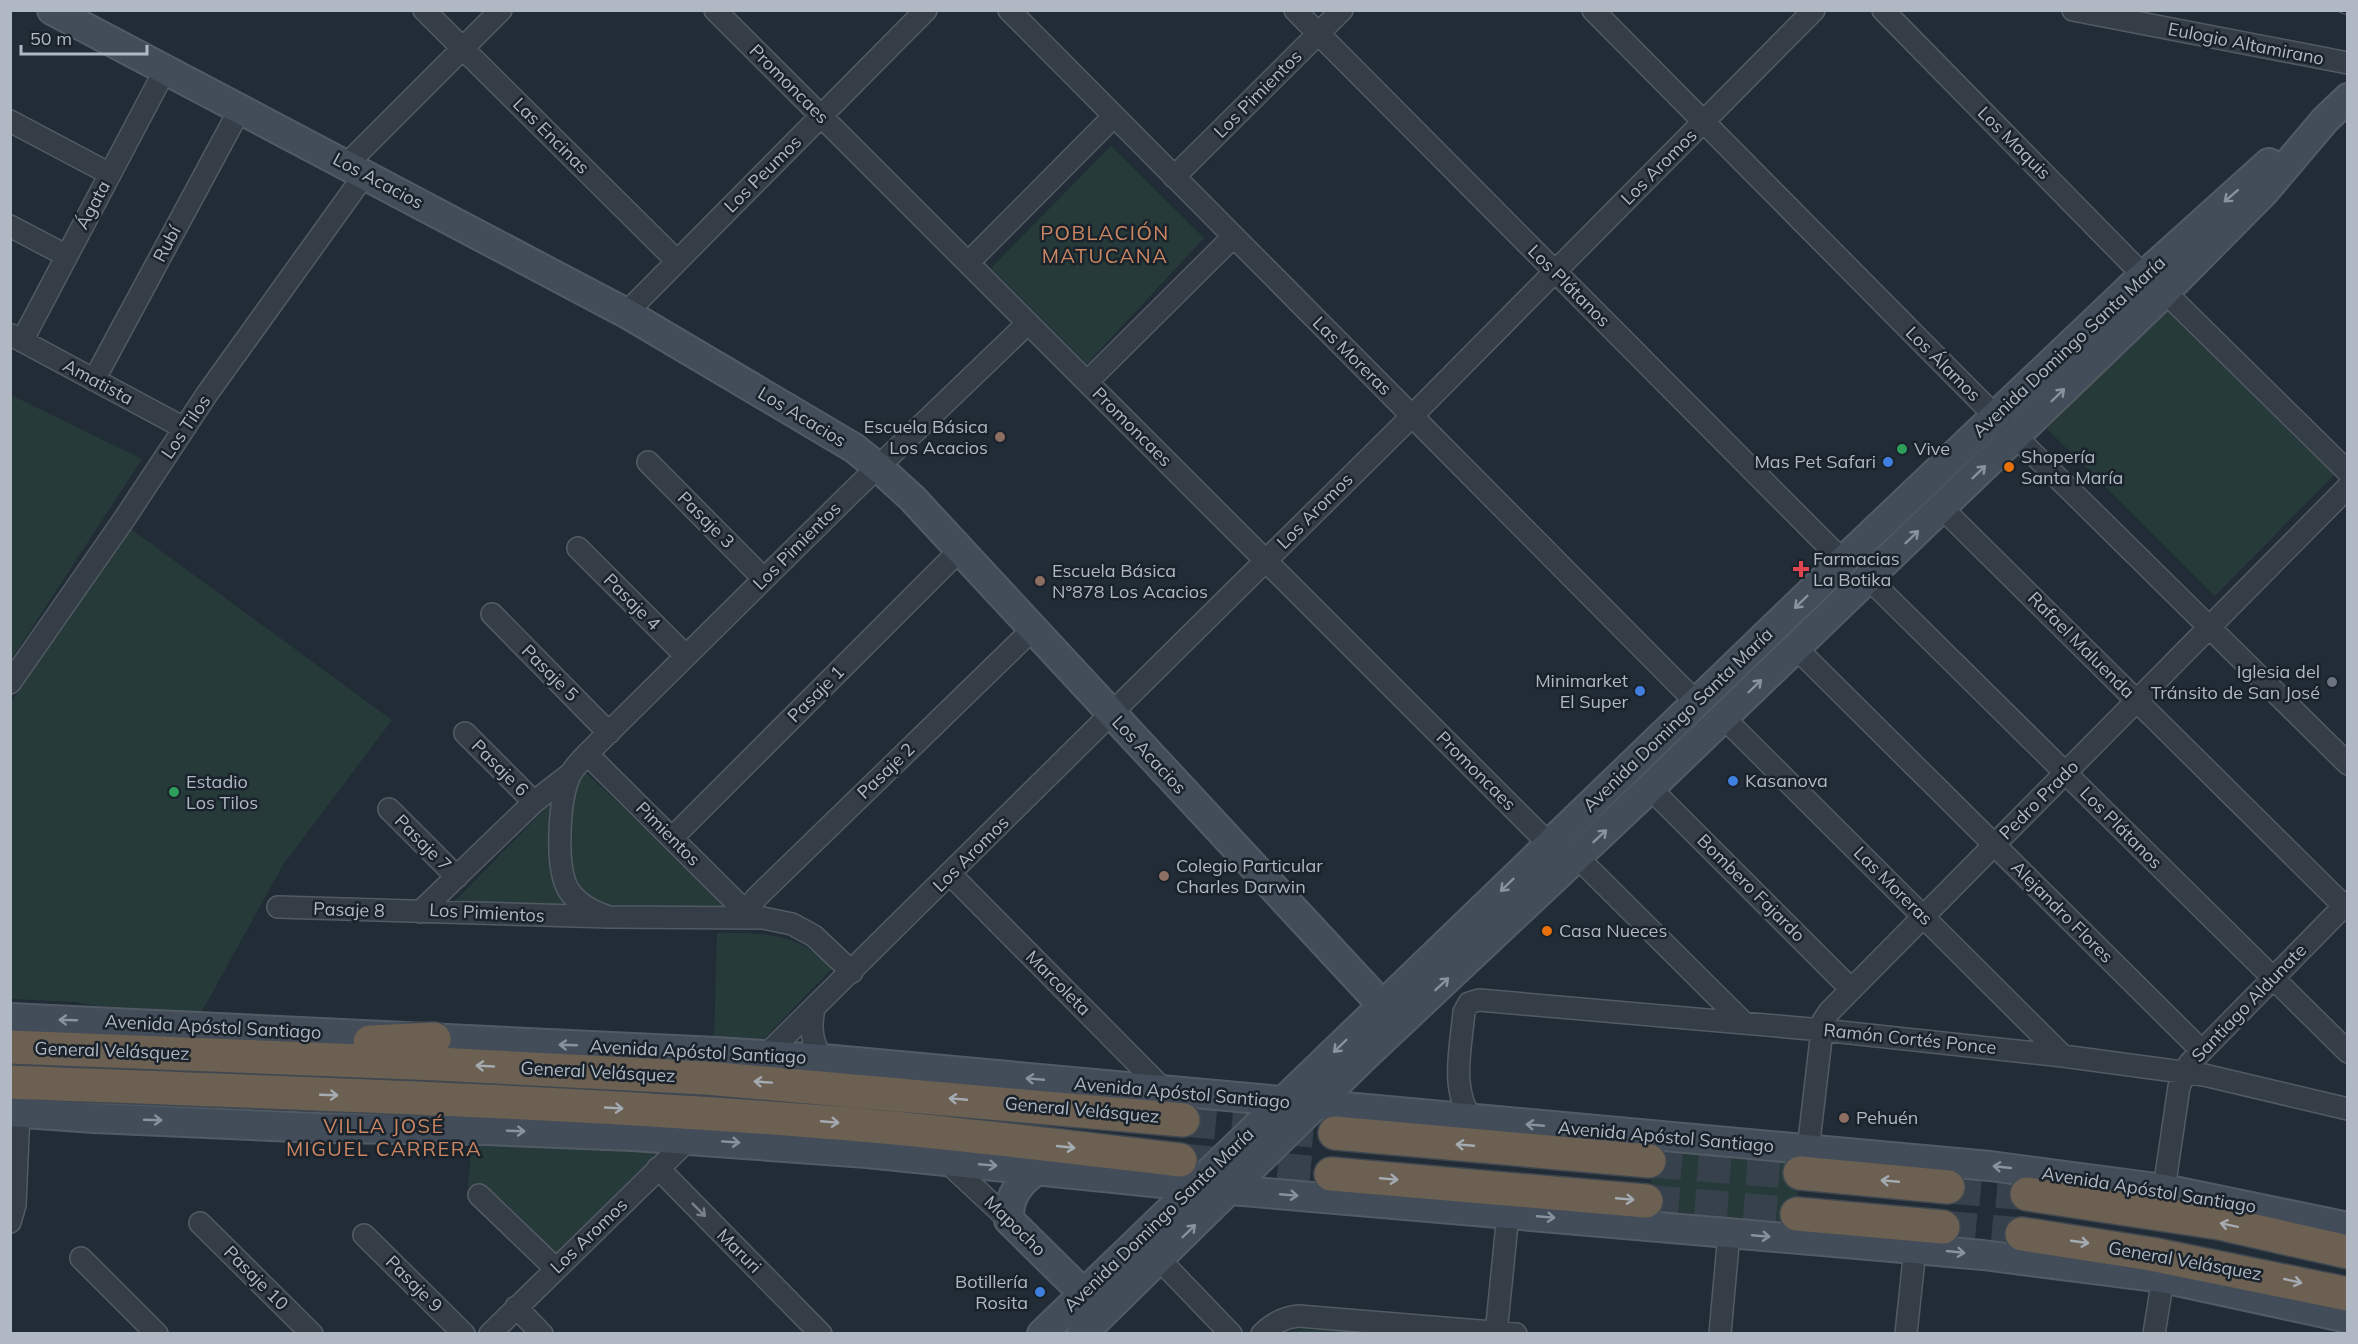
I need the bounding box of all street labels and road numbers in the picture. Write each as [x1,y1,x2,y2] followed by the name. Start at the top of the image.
[2166,17,2326,70] street label: Eulogio Altamirano
[745,39,834,128] street label: Promoncaes
[1209,45,1307,143] street label: Los Pimientos
[508,93,594,179] street label: Las Encinas
[1973,101,2056,184] street label: Los Maquis
[1616,124,1702,210] street label: Los Aromos
[719,130,806,217] street label: Los Peumos
[329,147,427,214] street label: Los Acacios
[70,176,115,233] street label: Ágata
[147,220,186,266] street label: Rubí
[1523,240,1615,332] street label: Los Plátanos
[1967,251,2170,442] street label: Avenida Domingo Santa María
[1308,311,1397,400] street label: Las Moreras
[1901,321,1986,406] street label: Los Álamos
[59,353,137,410] street label: Amatista
[754,381,851,452] street label: Los Acacios
[1088,382,1177,471] street label: Promoncaes
[156,390,215,463] street label: Los Tilos
[1272,468,1358,554] street label: Los Aromos
[673,486,740,553] street label: Pasaje 3
[748,497,846,595] street label: Los Pimientos
[599,568,666,635] street label: Pasaje 4
[2023,586,2140,703] street label: Rafael Maluenda
[1578,623,1778,817] street label: Avenida Domingo Santa María
[517,639,584,706] street label: Pasaje 5
[782,660,849,727] street label: Pasaje 1
[1107,711,1192,799] street label: Los Acacios
[1432,726,1521,815] street label: Promoncaes
[467,734,534,801] street label: Pasaje 6
[852,738,919,804] street label: Pasaje 2
[1994,755,2083,844] street label: Pedro Prado
[2075,782,2167,874] street label: Los Plátanos
[631,797,705,871] street label: Pimientos
[390,809,457,876] street label: Pasaje 7
[928,811,1014,897] street label: Los Aromos
[1693,829,1810,946] street label: Bombero Fajardo
[1849,841,1938,930] street label: Las Moreras
[2007,856,2118,968] street label: Alejandro Flores
[313,897,385,922] street label: Pasaje 8
[429,898,545,927] street label: Los Pimientos
[2186,939,2311,1067] street label: Santiago Aldunate
[1021,945,1096,1020] street label: Marcoleta
[104,1009,322,1044] street label: Avenida Apóstol Santiago
[1822,1018,1998,1059] street label: Ramón Cortés Ponce
[589,1034,807,1069] street label: Avenida Apóstol Santiago
[34,1036,190,1065] street label: General Velásquez
[520,1056,676,1087] street label: General Velásquez
[1073,1072,1291,1113] street label: Avenida Apóstol Santiago
[1004,1091,1160,1128] street label: General Velásquez
[1557,1116,1775,1157] street label: Avenida Apóstol Santiago
[1059,1123,1259,1317] street label: Avenida Domingo Santa María
[2040,1161,2258,1218] street label: Avenida Apóstol Santiago
[980,1191,1051,1261] street label: Mapocho
[545,1193,632,1278] street label: Los Aromos
[712,1223,767,1278] street label: Maruri
[2107,1236,2263,1285] street label: General Velásquez
[219,1240,294,1315] street label: Pasaje 10
[381,1250,448,1317] street label: Pasaje 9

